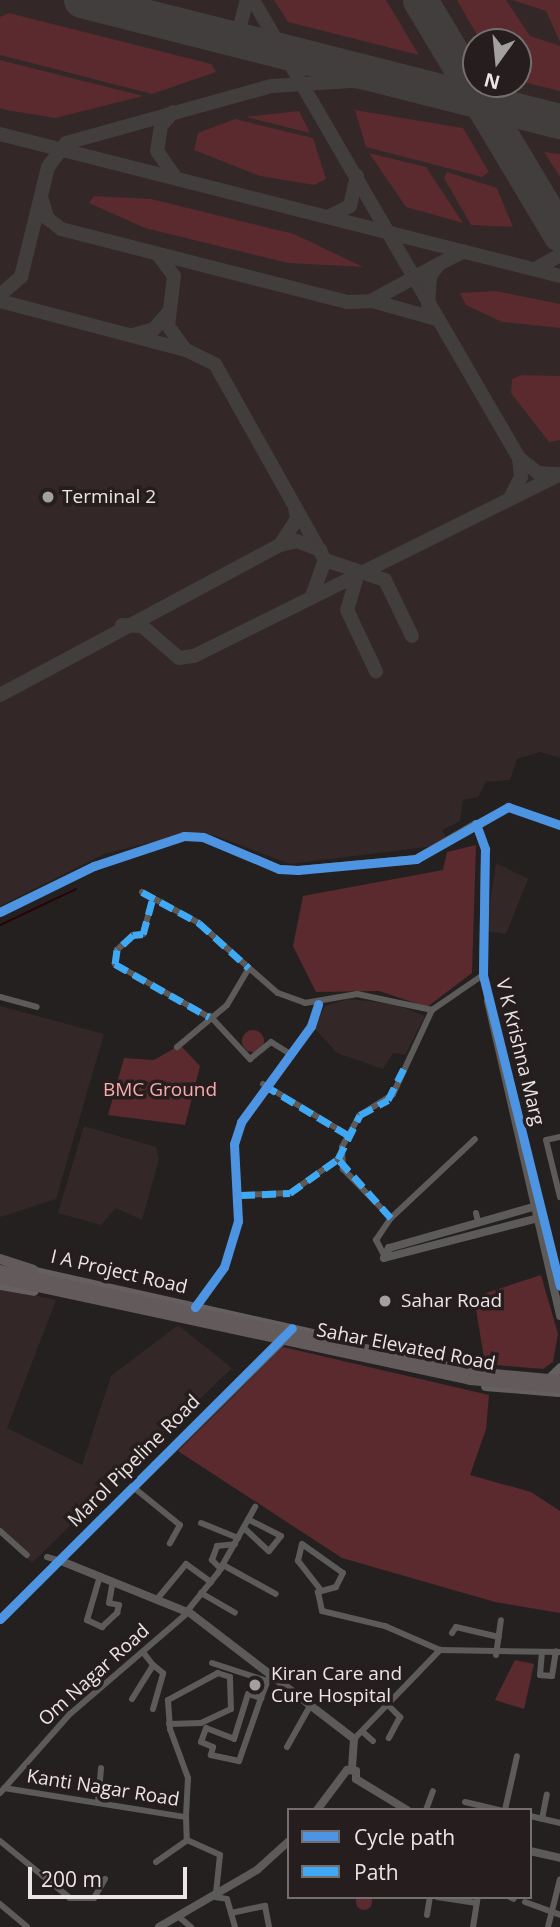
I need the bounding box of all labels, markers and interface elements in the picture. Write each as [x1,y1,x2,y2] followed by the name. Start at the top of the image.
[462,28,532,98] north arrow
[481,67,503,96] text: N
[62,486,156,508] place label: Terminal 2
[40,489,56,505] marker: Terminal 2
[491,976,549,1128] street label: V K Krishna Marg
[103,1079,217,1101] park label: BMC Ground
[49,1245,189,1299] street label: I A Project Road
[401,1290,502,1312] place label: Sahar Road
[375,1291,395,1311] marker: Sahar Road
[315,1319,497,1375] street label: Sahar Elevated Road
[63,1390,205,1532] street label: Marol Pipeline Road
[34,1619,154,1731] street label: Om Nagar Road
[271,1663,402,1707] place label: Kiran Care and Cure Hospital
[245,1675,265,1695] marker: Kiran Care and Cure Hospital
[25,1765,181,1811] street label: Kanti Nagar Road
[287,1808,532,1899] legend
[354,1823,455,1851] text: Cycle path
[32,1854,191,1898] scale bar
[354,1858,399,1886] text: Path
[41,1865,102,1893] text: 200 m

